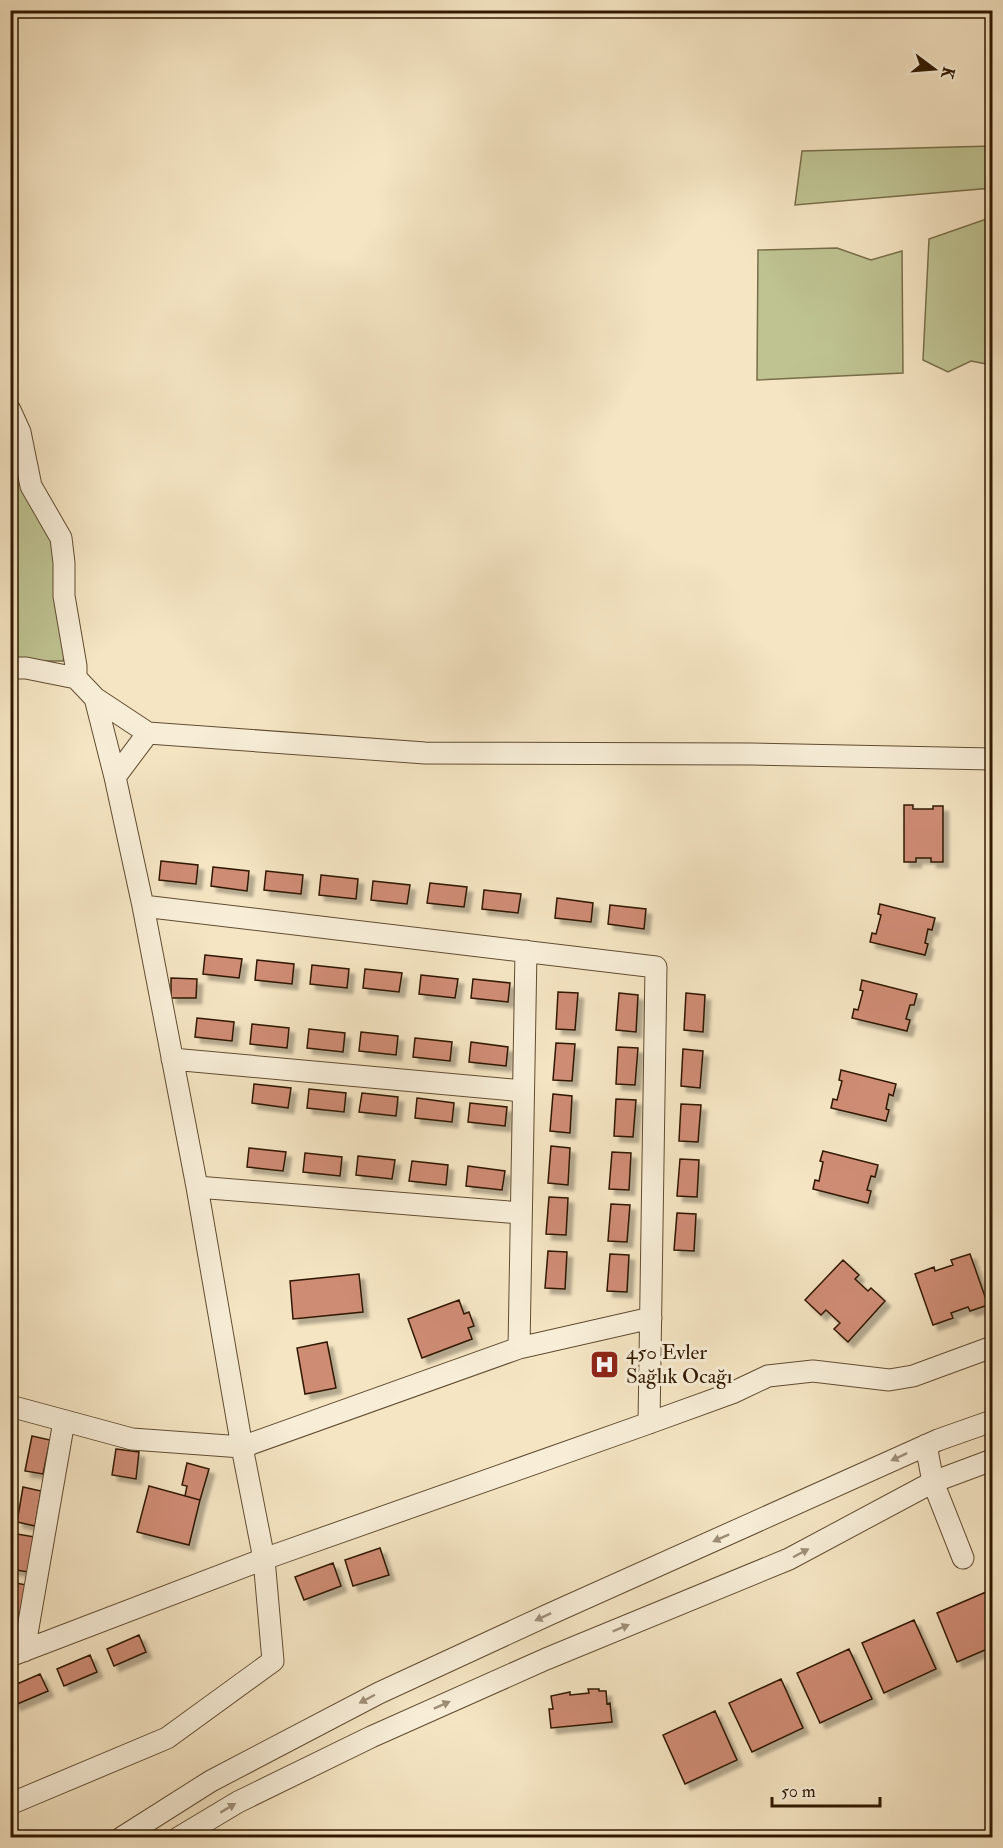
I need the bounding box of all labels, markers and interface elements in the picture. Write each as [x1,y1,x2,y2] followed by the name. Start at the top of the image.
[904,39,964,99] north arrow
[936,65,959,82] text: K
[626,1339,733,1390] place label: 450 Evler Sağlık Ocağı
[589,1348,621,1380] hospital icon: 450 Evler Sağlık Ocağı
[891,1453,908,1462] one-way arrow
[713,1533,730,1542] one-way arrow
[792,1548,809,1558] one-way arrow
[535,1612,552,1621] one-way arrow
[612,1623,630,1632] one-way arrow
[358,1695,375,1704] one-way arrow
[433,1701,450,1710] one-way arrow
[772,1770,880,1808] scale bar
[781,1780,816,1803] text: 50 m
[220,1802,236,1813] one-way arrow

